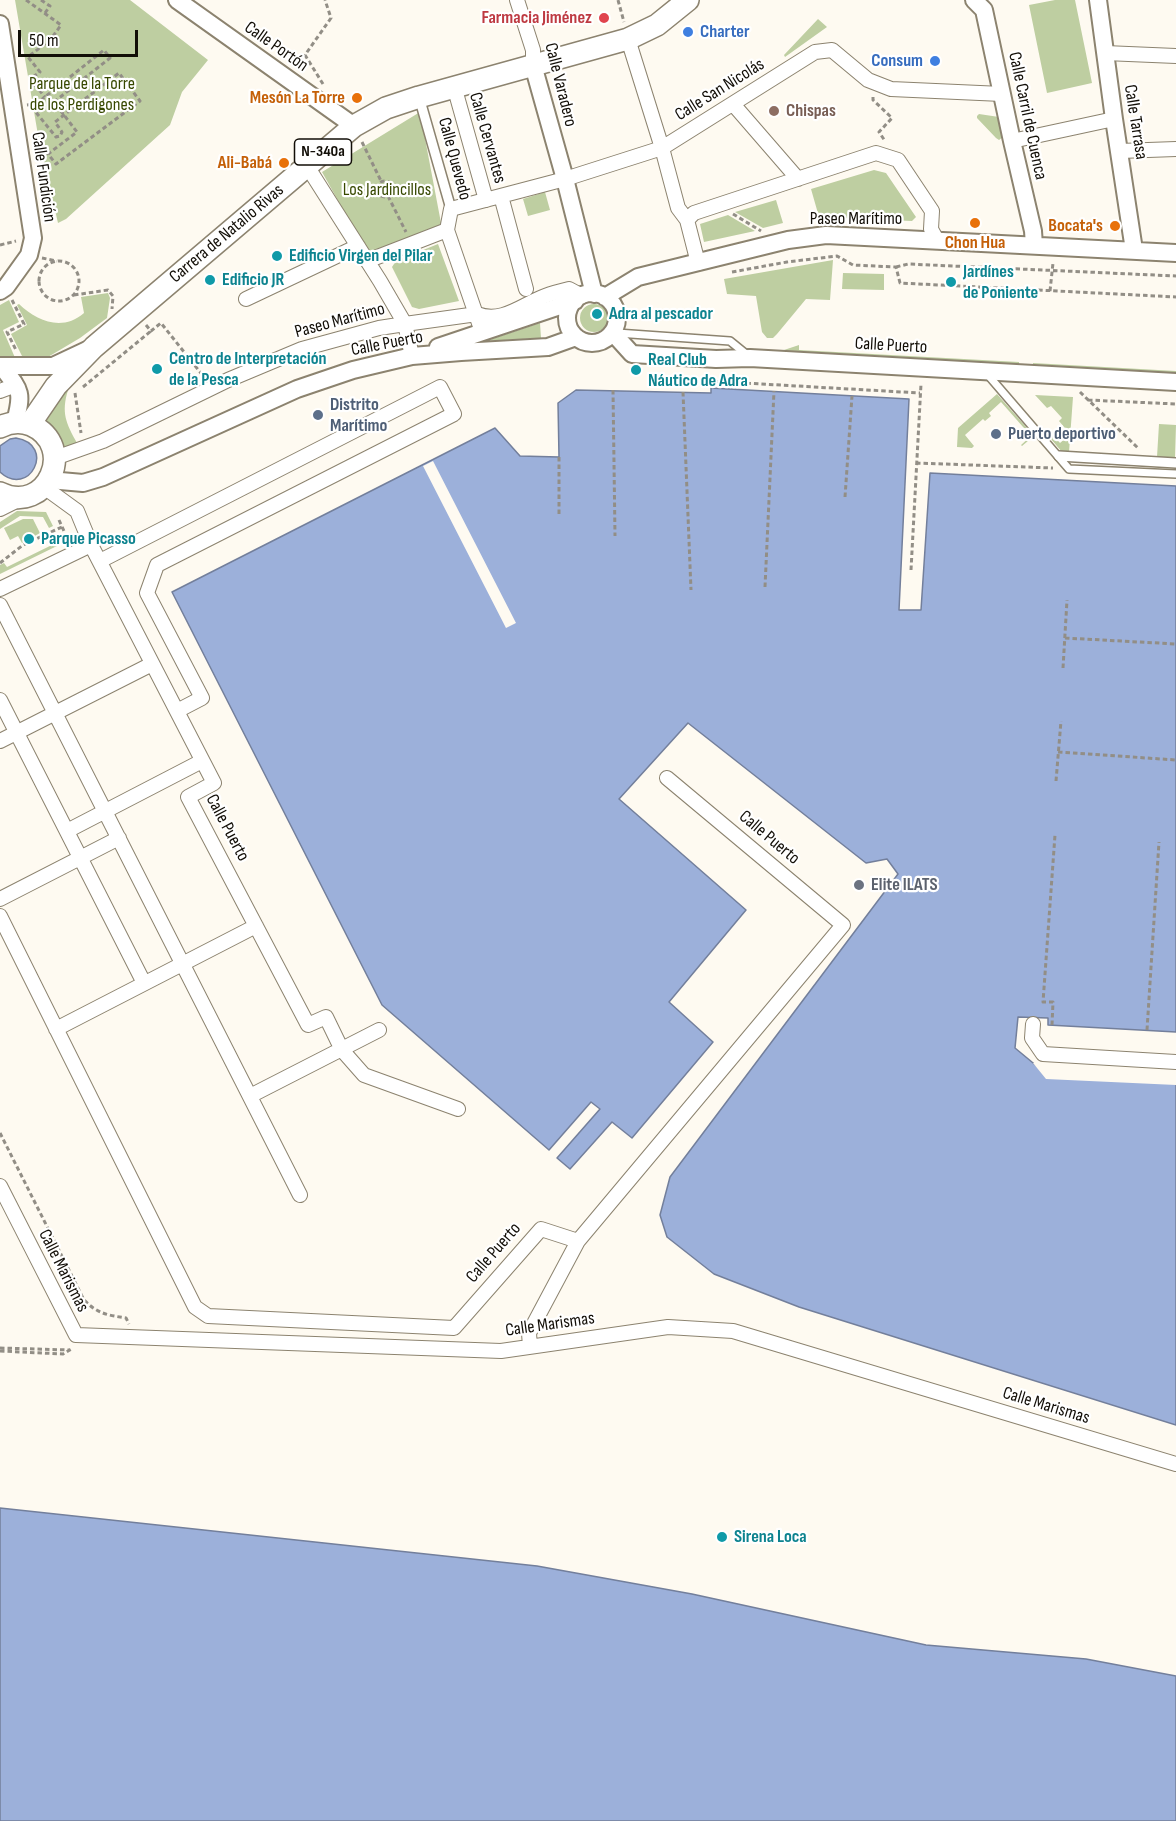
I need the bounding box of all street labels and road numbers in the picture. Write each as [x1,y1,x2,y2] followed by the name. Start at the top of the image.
[240,17,312,77] street label: Calle Portón
[539,41,581,129] street label: Calle Varadero
[1003,50,1051,182] street label: Calle Carril de Cuenca
[671,54,769,126] street label: Calle San Nicolás
[1118,83,1152,161] street label: Calle Tarrasa
[464,90,510,186] street label: Calle Cervantes
[433,115,475,203] street label: Calle Quevedo
[26,131,60,223] street label: Calle Fundición
[294,139,352,165] road number: N-340a
[165,180,289,288] street label: Carrera de Natalio Rivas
[810,208,902,230] street label: Paseo Marítimo
[293,299,387,343] street label: Paseo Marítimo
[349,326,425,362] street label: Calle Puerto
[854,333,928,359] street label: Calle Puerto
[200,791,254,865] street label: Calle Puerto
[734,806,804,870] street label: Calle Puerto
[462,1218,526,1288] street label: Calle Puerto
[33,1226,93,1316] street label: Calle Marismas
[504,1308,596,1342] street label: Calle Marismas
[1000,1383,1092,1429] street label: Calle Marismas

